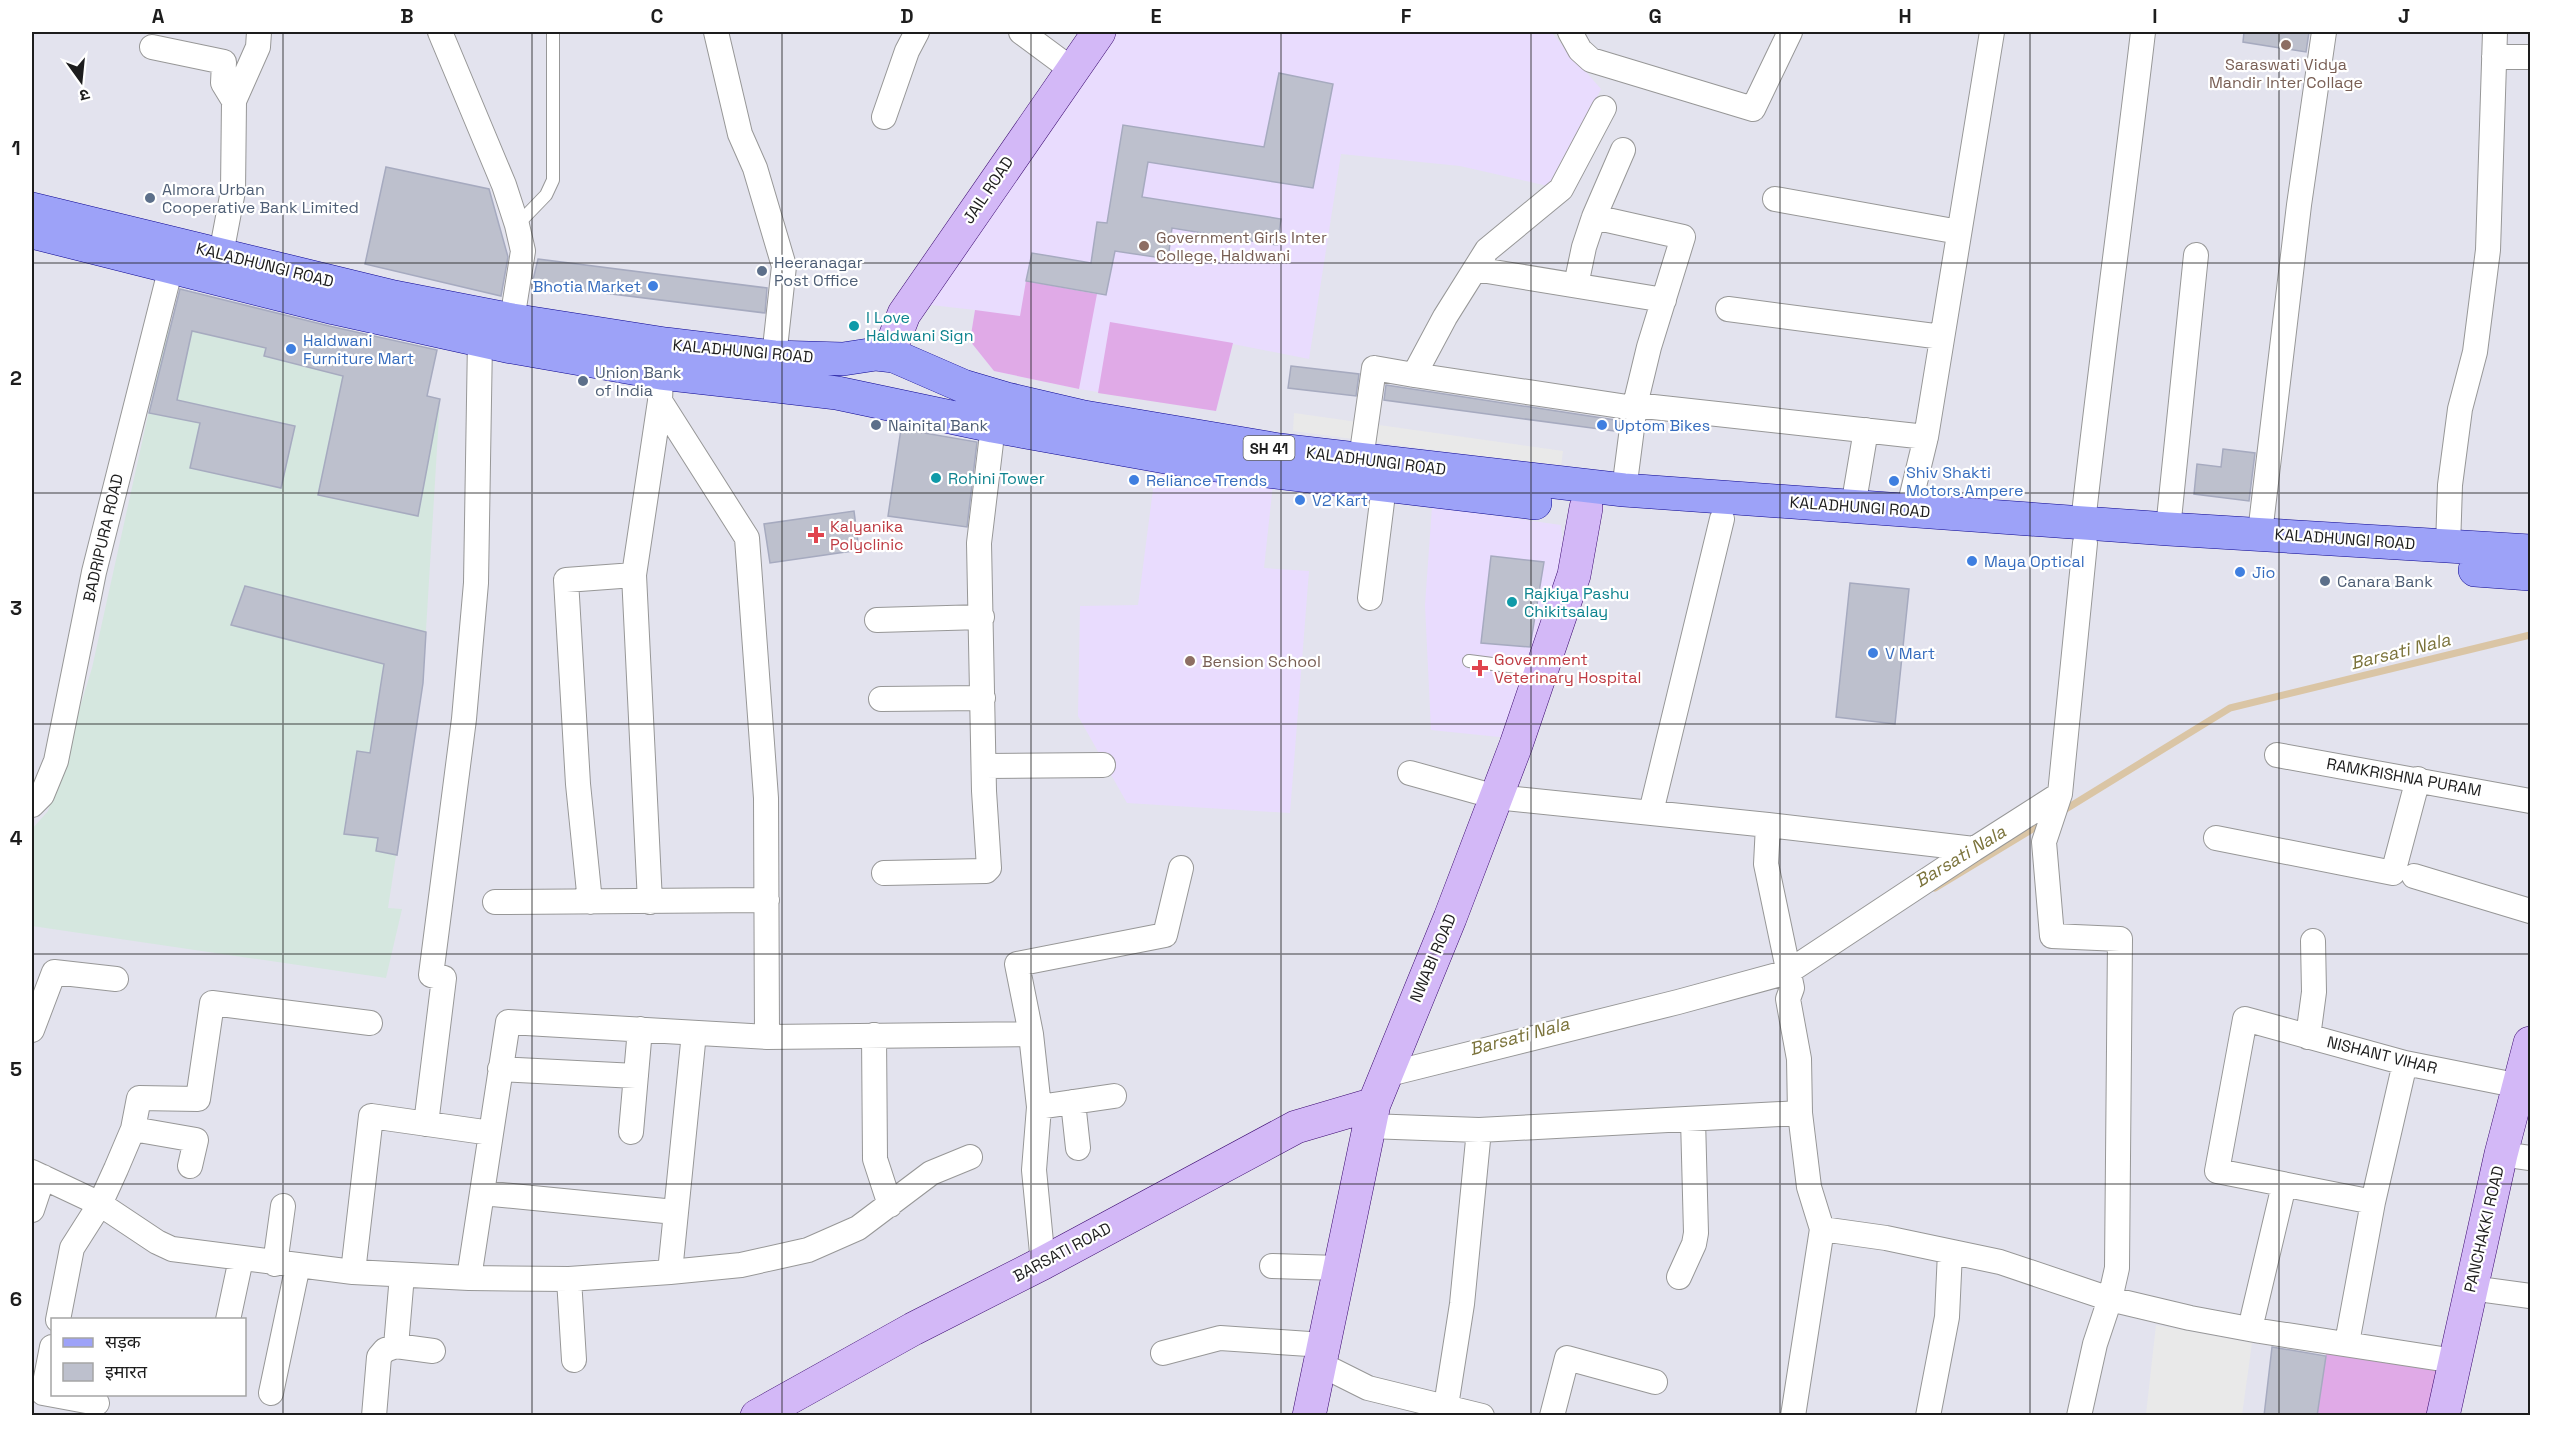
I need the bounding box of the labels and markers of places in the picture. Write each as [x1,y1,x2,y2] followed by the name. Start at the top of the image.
[2279,38,2293,52] marker: Saraswati Vidya Mandir Inter Collage
[2209,54,2363,93] place label: Saraswati Vidya Mandir Inter Collage
[162,179,359,218] place label: Almora Urban Cooperative Bank Limited
[143,191,157,205] marker: Almora Urban Cooperative Bank Limited
[1156,227,1327,266] place label: Government Girls Inter College, Haldwani
[1137,239,1151,253] marker: Government Girls Inter College, Haldwani
[774,252,863,291] place label: Heeranagar Post Office
[755,264,769,278] marker: Heeranagar Post Office
[533,276,641,297] place label: Bhotia Market
[646,279,660,293] marker: Bhotia Market
[866,307,973,346] place label: I Love Haldwani Sign
[847,319,861,333] marker: I Love Haldwani Sign
[303,330,414,369] place label: Haldwani Furniture Mart
[284,342,298,356] marker: Haldwani Furniture Mart
[595,362,682,401] place label: Union Bank of India
[576,374,590,388] marker: Union Bank of India
[888,415,989,436] place label: Nainital Bank
[1614,415,1710,436] place label: Uptom Bikes
[869,418,883,432] marker: Nainital Bank
[1595,418,1609,432] marker: Uptom Bikes
[1906,462,2023,501] place label: Shiv Shakti Motors Ampere
[948,468,1045,489] place label: Rohini Tower
[1146,470,1267,491] place label: Reliance Trends
[929,471,943,485] marker: Rohini Tower
[1127,473,1141,487] marker: Reliance Trends
[1887,474,1901,488] marker: Shiv Shakti Motors Ampere
[1312,490,1368,511] place label: V2 Kart
[1293,493,1307,507] marker: V2 Kart
[830,516,904,555] place label: Kalyanika Polyclinic
[807,526,825,544] marker: Kalyanika Polyclinic
[1984,551,2085,572] place label: Maya Optical
[1965,554,1979,568] marker: Maya Optical
[2252,562,2275,583] place label: Jio
[2233,565,2247,579] marker: Jio
[2337,571,2433,592] place label: Canara Bank
[2318,574,2332,588] marker: Canara Bank
[1524,583,1629,622] place label: Rajkiya Pashu Chikitsalay
[1505,595,1519,609] marker: Rajkiya Pashu Chikitsalay
[1885,643,1935,664] place label: V Mart
[1866,646,1880,660] marker: V Mart
[1494,649,1641,688] place label: Government Veterinary Hospital
[1202,651,1321,672] place label: Bension School
[1183,654,1197,668] marker: Bension School
[1471,659,1489,677] marker: Government Veterinary Hospital

